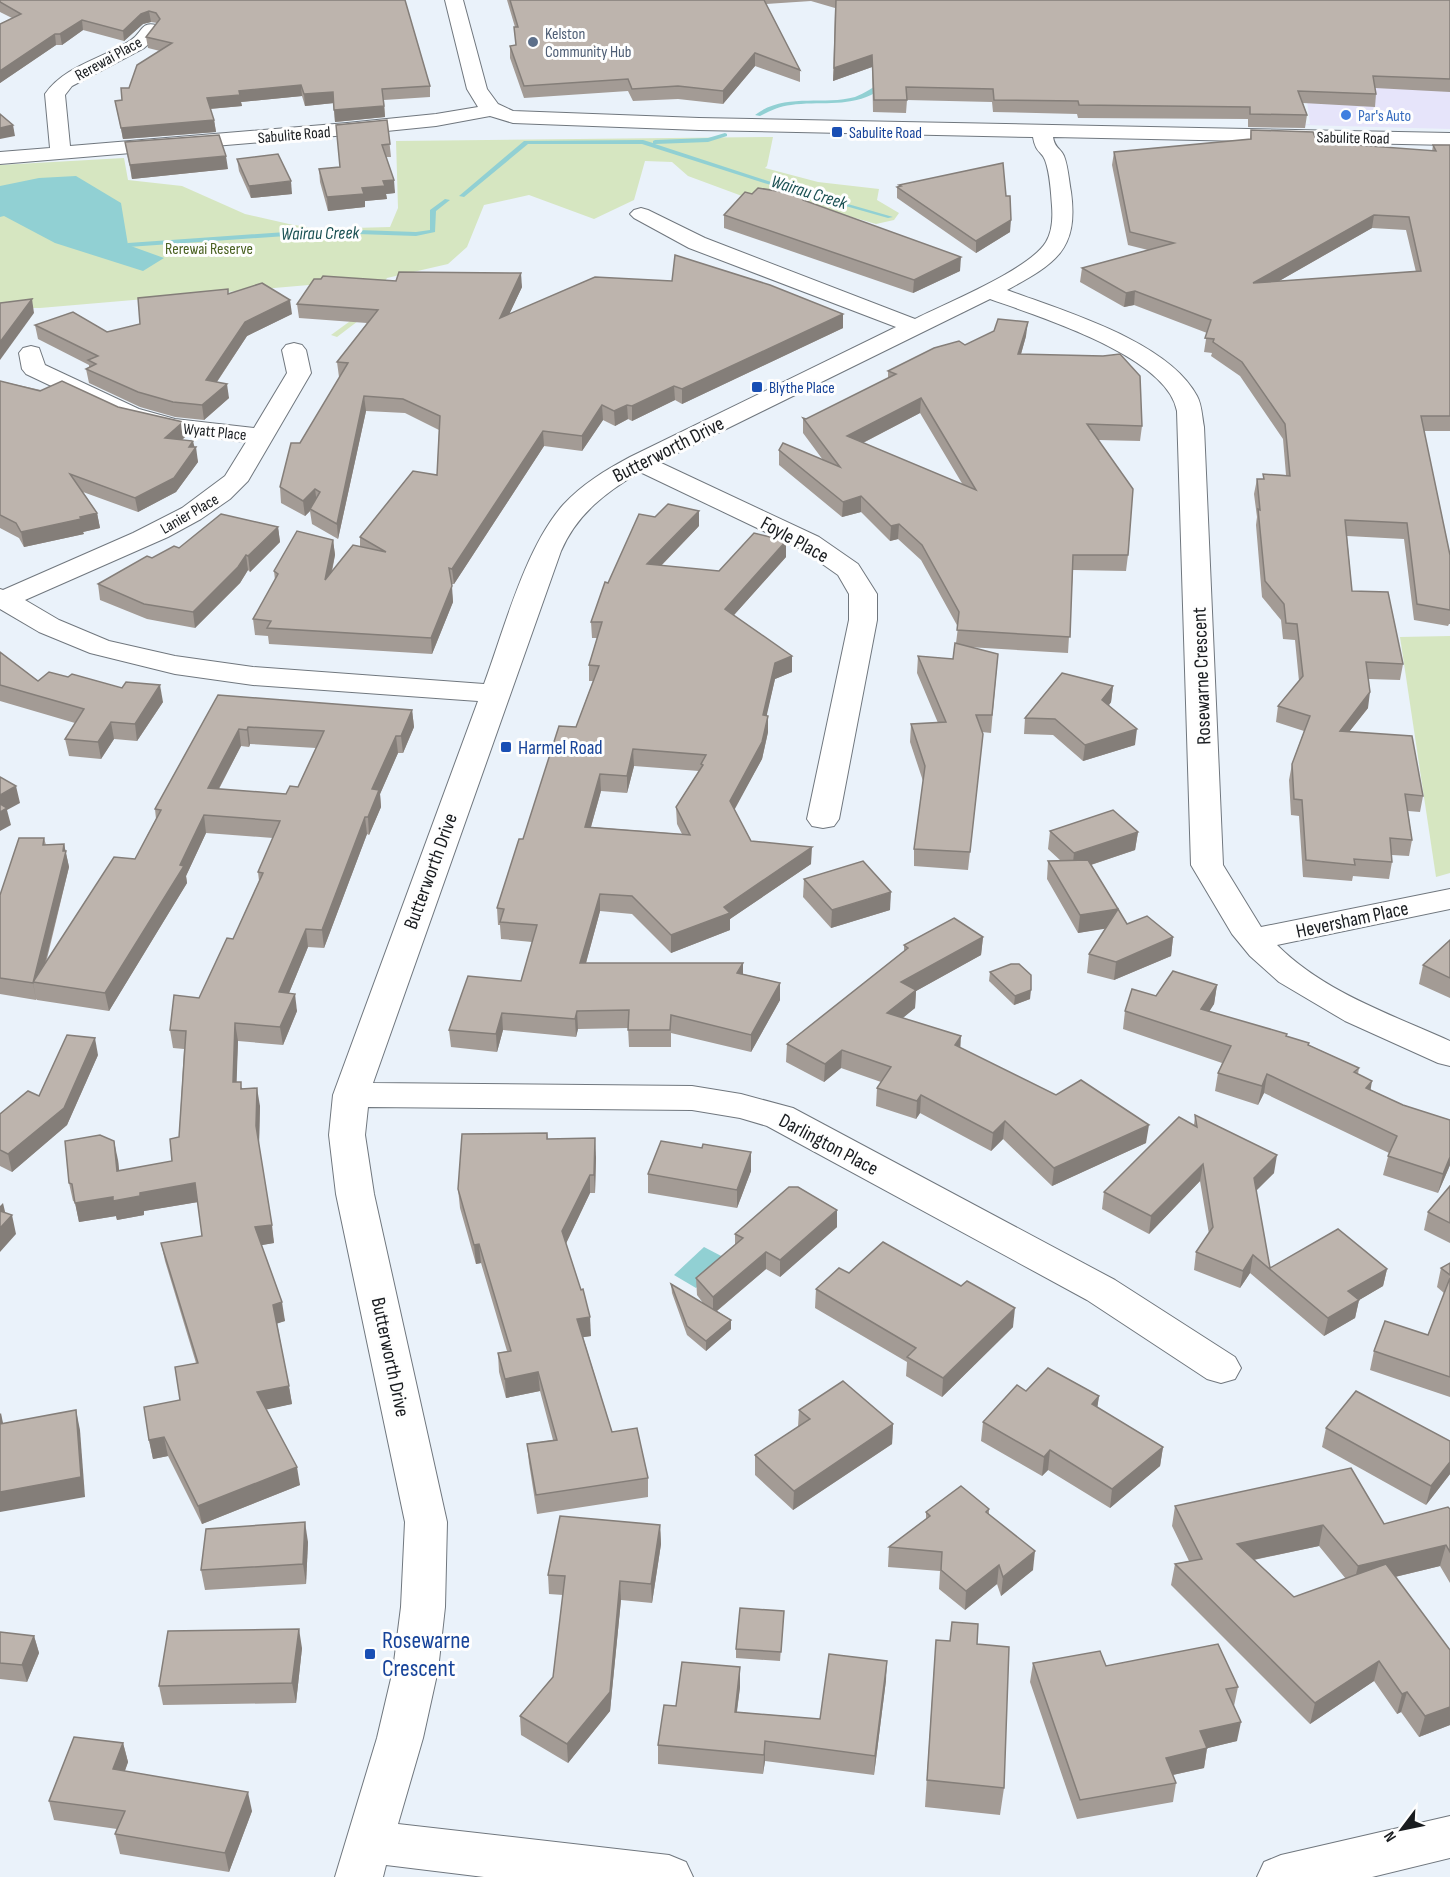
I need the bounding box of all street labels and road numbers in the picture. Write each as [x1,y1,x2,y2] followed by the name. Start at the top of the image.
[72,33,145,85] street label: Rerewai Place
[257,123,331,148] street label: Sabulite Road
[1316,128,1390,149] street label: Sabulite Road
[609,412,728,488] street label: Butterworth Drive
[182,420,247,445] street label: Wyatt Place
[157,490,222,539] street label: Lanier Place
[756,511,833,568] street label: Foyle Place
[1188,607,1216,745] street label: Rosewarne Crescent
[399,810,463,933] street label: Butterworth Drive
[1294,896,1411,944] street label: Heversham Place
[775,1109,882,1181] street label: Darlington Place
[366,1295,414,1419] street label: Butterworth Drive

